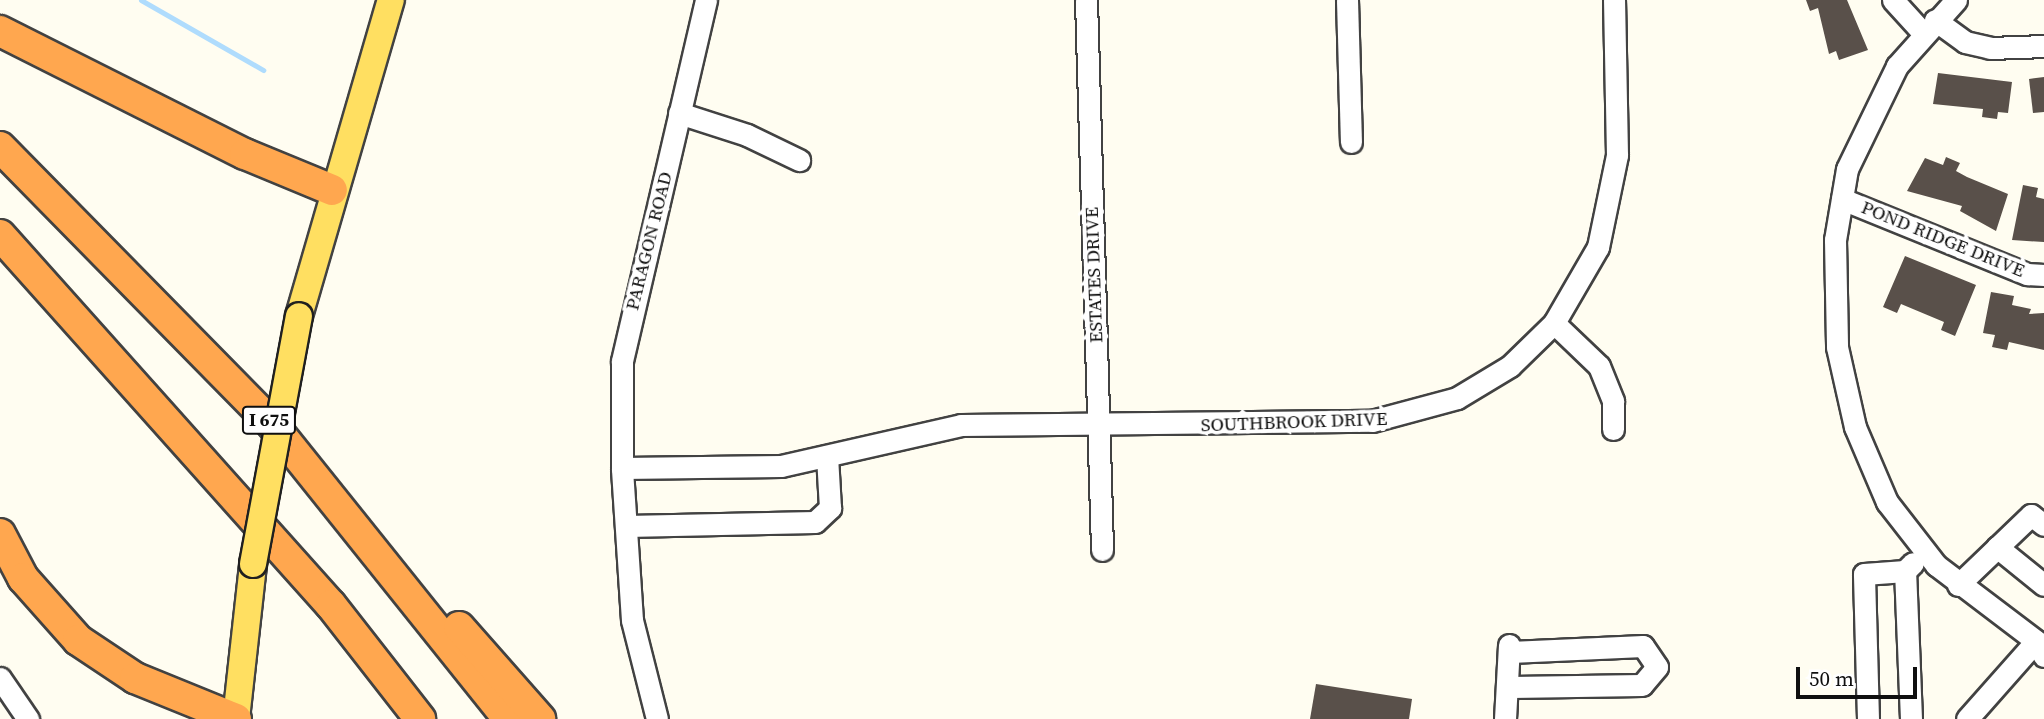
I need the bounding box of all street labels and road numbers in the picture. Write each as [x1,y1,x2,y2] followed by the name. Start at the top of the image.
[621,169,677,313] street label: PARAGON ROAD
[1858,196,2028,282] street label: POND RIDGE DRIVE
[1080,207,1108,343] street label: ESTATES DRIVE
[241,406,297,434] road number: I 675
[1200,407,1388,437] street label: SOUTHBROOK DRIVE

